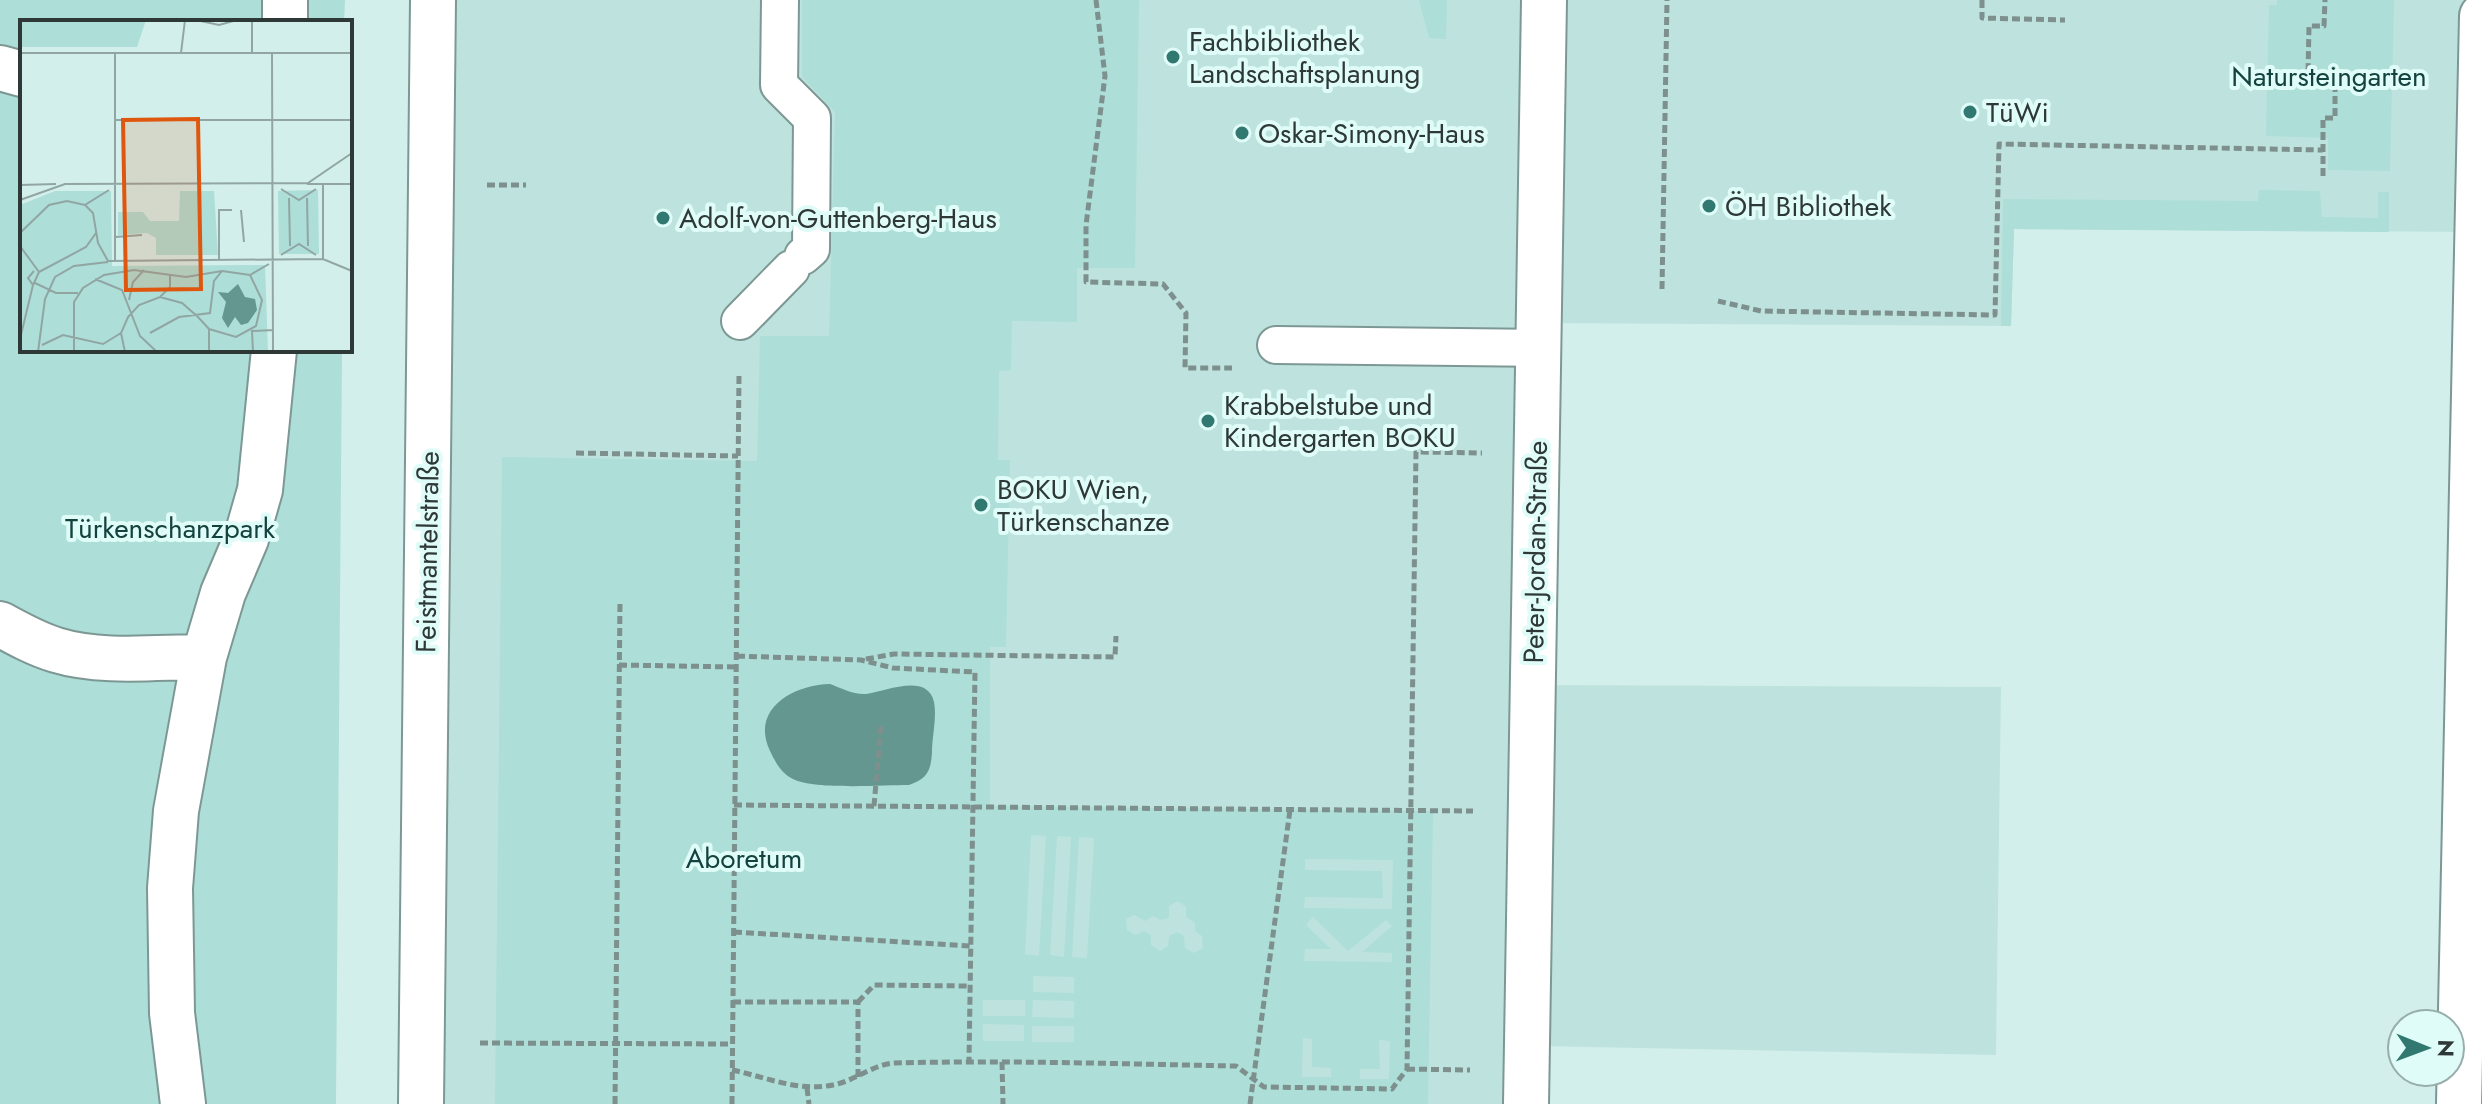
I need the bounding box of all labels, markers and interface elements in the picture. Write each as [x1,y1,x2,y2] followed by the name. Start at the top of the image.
[20,20,352,352] inset map
[1189,21,1421,94] place label: Fachbibliothek Landschaftsplanung
[1164,48,1182,66] marker: Fachbibliothek Landschaftsplanung
[2231,56,2427,97] park label: Natursteingarten
[1986,92,2049,133] place label: TüWi
[1961,103,1979,121] marker: TüWi
[1258,113,1485,154] place label: Oskar-Simony-Haus
[1233,124,1251,142] marker: Oskar-Simony-Haus
[1725,186,1892,227] place label: ÖH Bibliothek
[1700,197,1718,215] marker: ÖH Bibliothek
[679,198,997,239] place label: Adolf-von-Guttenberg-Haus
[654,209,672,227] marker: Adolf-von-Guttenberg-Haus
[1224,385,1456,458] place label: Krabbelstube und Kindergarten BOKU
[1199,412,1217,430] marker: Krabbelstube und Kindergarten BOKU
[1513,440,1558,664] street label: Peter-Jordan-Straße
[405,451,450,653] street label: Feistmantelstraße
[997,469,1170,542] place label: BOKU Wien, Türkenschanze
[972,496,990,514] marker: BOKU Wien, Türkenschanze
[65,508,276,549] park label: Türkenschanzpark
[686,838,802,879] park label: Aboretum
[2386,1008,2466,1088] north arrow
[2430,1039,2462,1057] text: N

